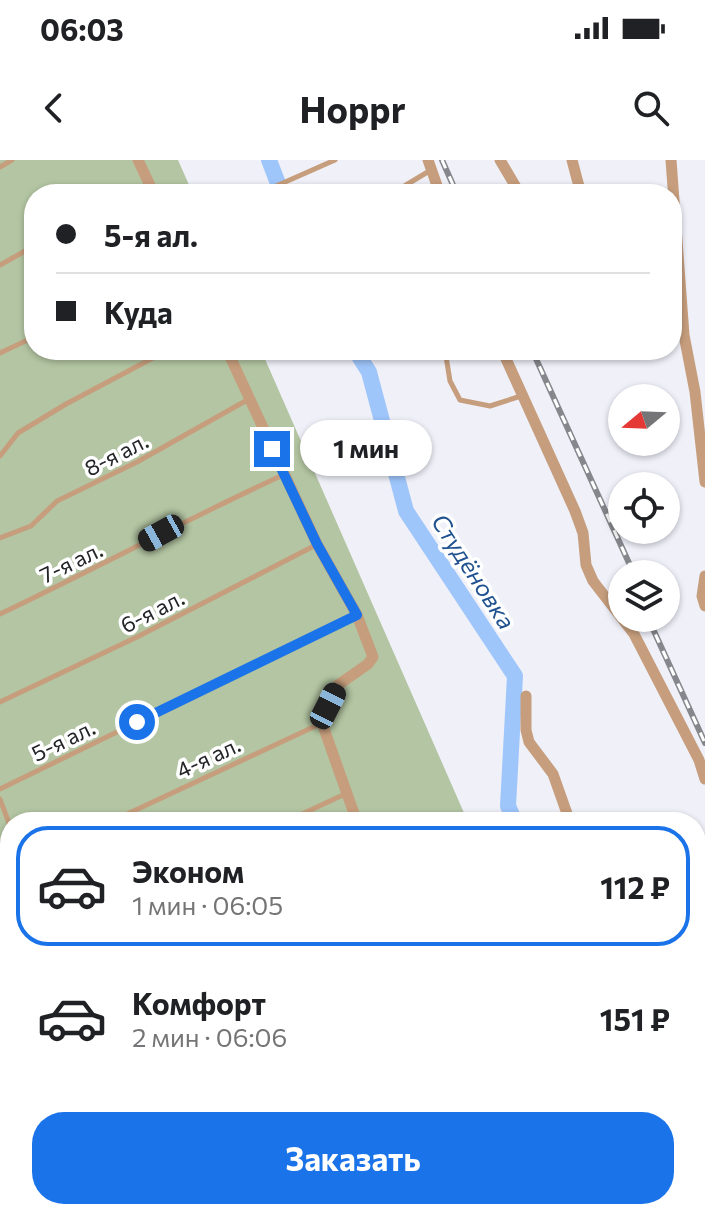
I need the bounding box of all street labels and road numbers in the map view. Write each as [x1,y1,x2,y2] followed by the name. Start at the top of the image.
[80,427,152,481] street label: 8-я ал.
[35,535,107,589] street label: 7-я ал.
[116,584,188,638] street label: 6-я ал.
[27,713,99,767] street label: 5-я ал.
[172,730,244,784] street label: 4-я ал.

